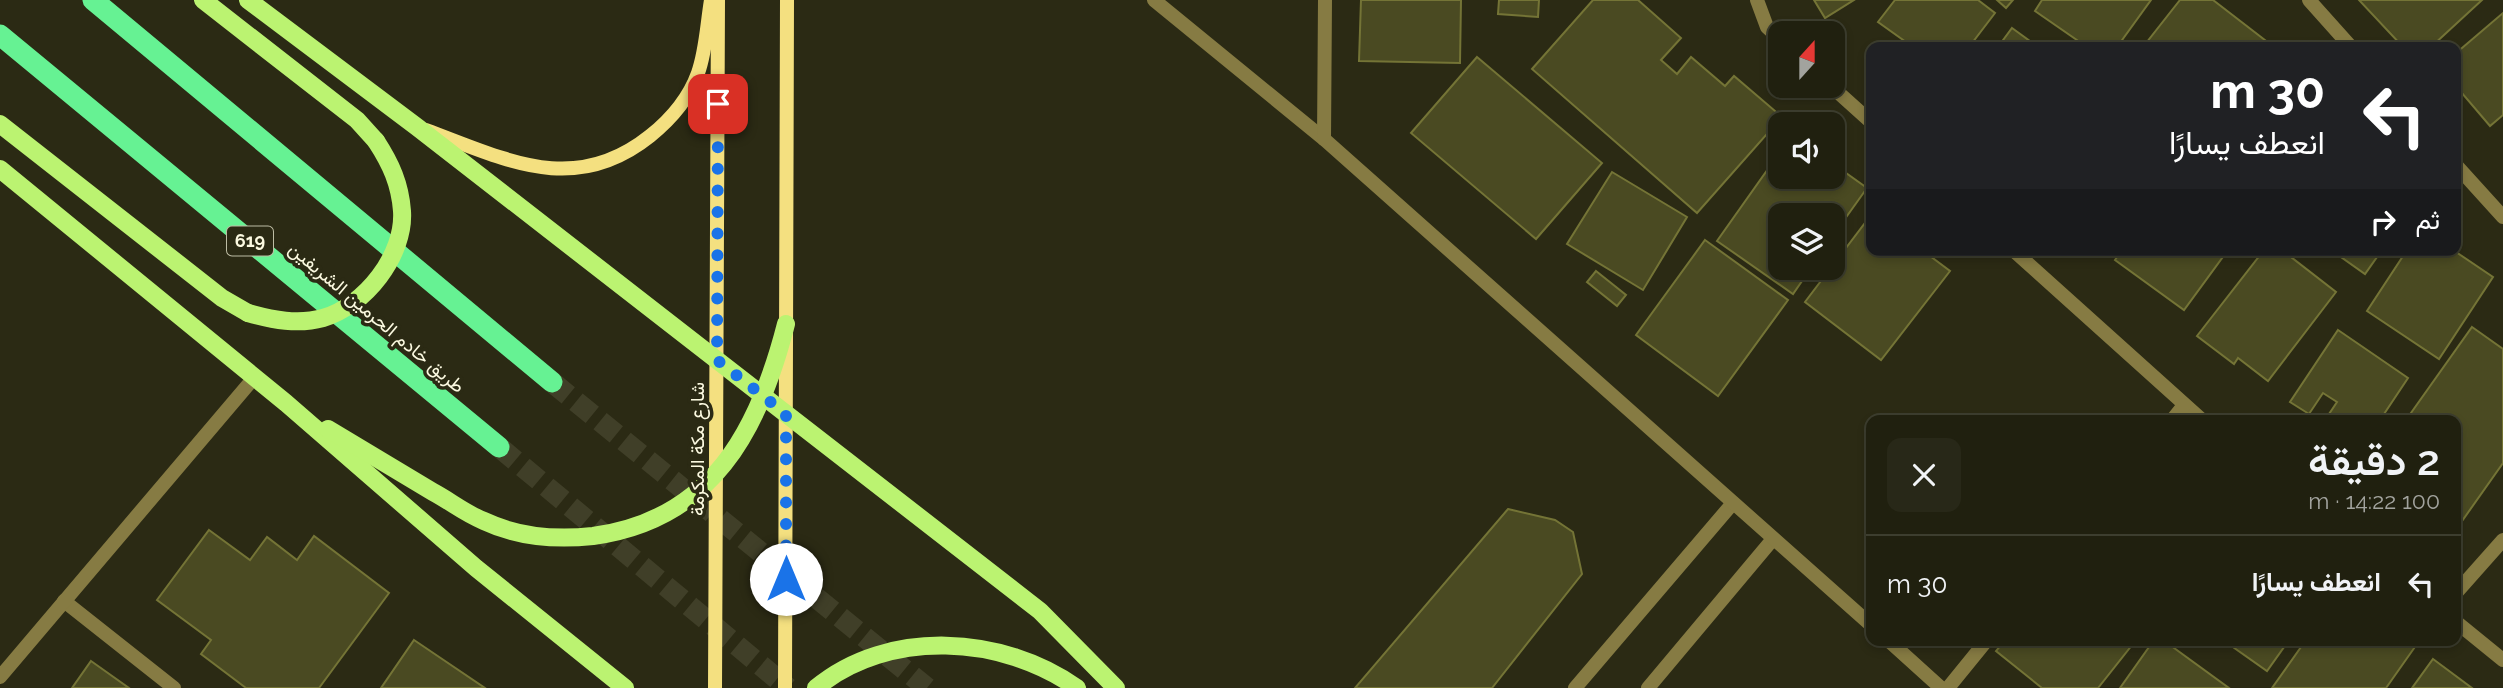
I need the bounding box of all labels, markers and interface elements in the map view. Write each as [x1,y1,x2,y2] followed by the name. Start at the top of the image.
[1768,21,1844,98] north arrow
[1768,21,1845,280] map controls
[2210,62,2325,119] text: 30 m
[2349,70,2440,161] icon: left
[688,74,748,134] pin
[699,85,737,123] icon: arrive
[1768,112,1845,189] button: sound
[2169,124,2325,161] text: انعطف يسارًا
[1768,203,1845,280] button: layers
[2364,203,2402,241] icon: right
[2416,205,2440,235] text: ثم
[227,227,273,256] road number: 619
[283,237,469,399] street label: طريق خادم الحرمين الشريفين
[686,382,710,516] street label: شارع مكة المكرمة
[2308,436,2440,485] text: 2 دقيقة
[1887,438,1961,512] button: close
[2308,487,2440,514] text: 100 m · 14:22
[749,542,823,616] position arrow
[2402,565,2440,603] icon: left
[2252,567,2381,597] text: انعطف يسارًا
[1887,569,1947,599] text: 30 m

